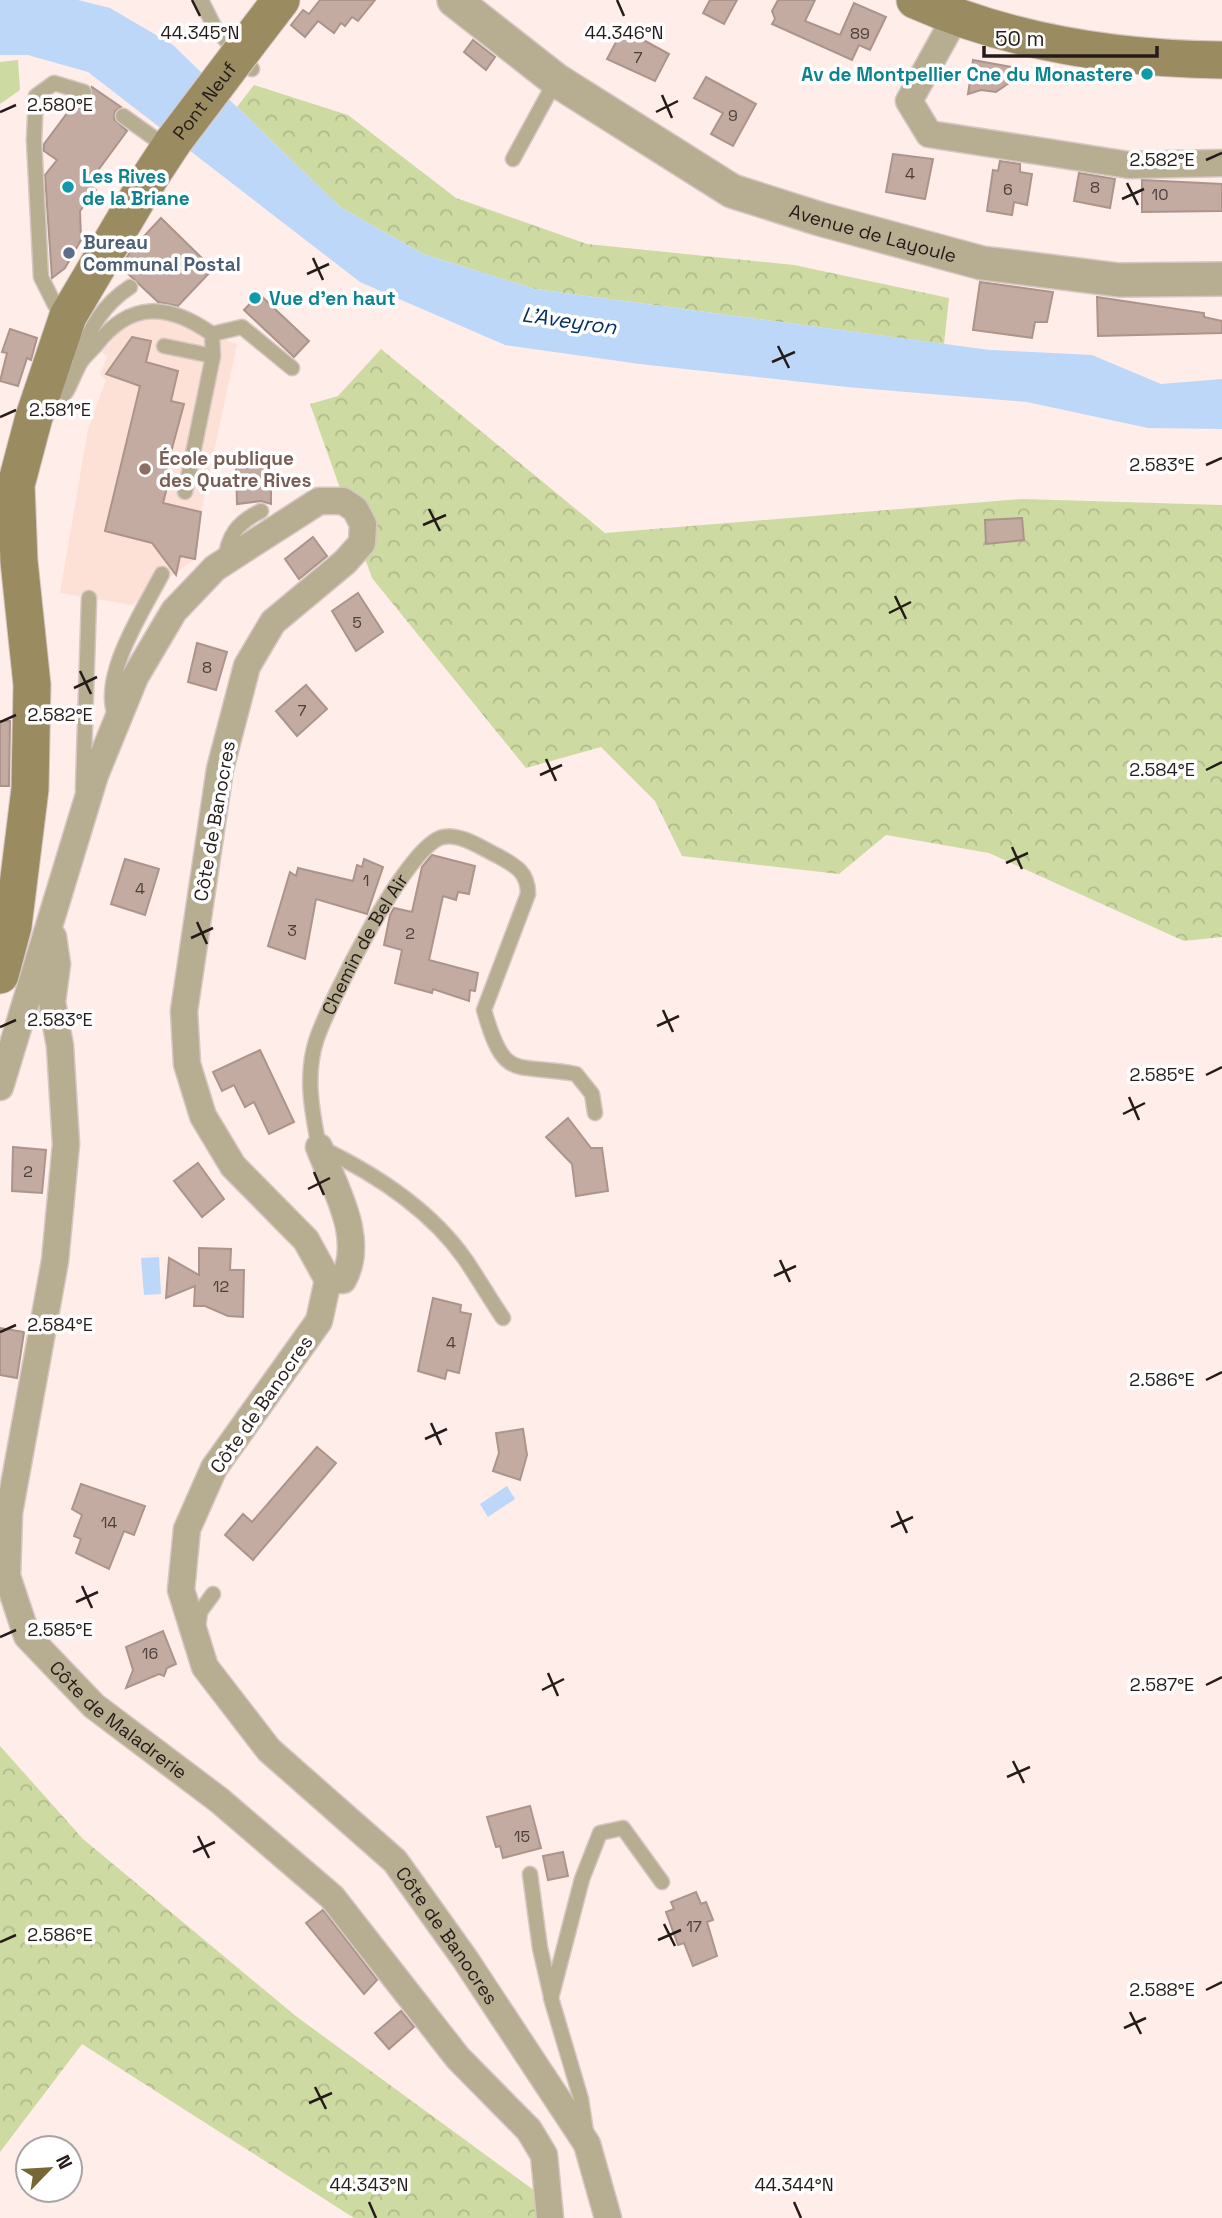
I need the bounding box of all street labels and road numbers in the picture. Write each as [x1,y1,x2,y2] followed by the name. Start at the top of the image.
[167,57,242,145] street label: Pont Neuf
[786,198,959,269] street label: Avenue de Layoule
[188,739,241,903] street label: Côte de Banocres
[316,868,414,1019] street label: Chemin de Bel Air
[204,1330,318,1478] street label: Côte de Banocres
[44,1655,192,1785] street label: Côte de Maladrerie
[390,1862,504,2009] street label: Côte de Banocres

